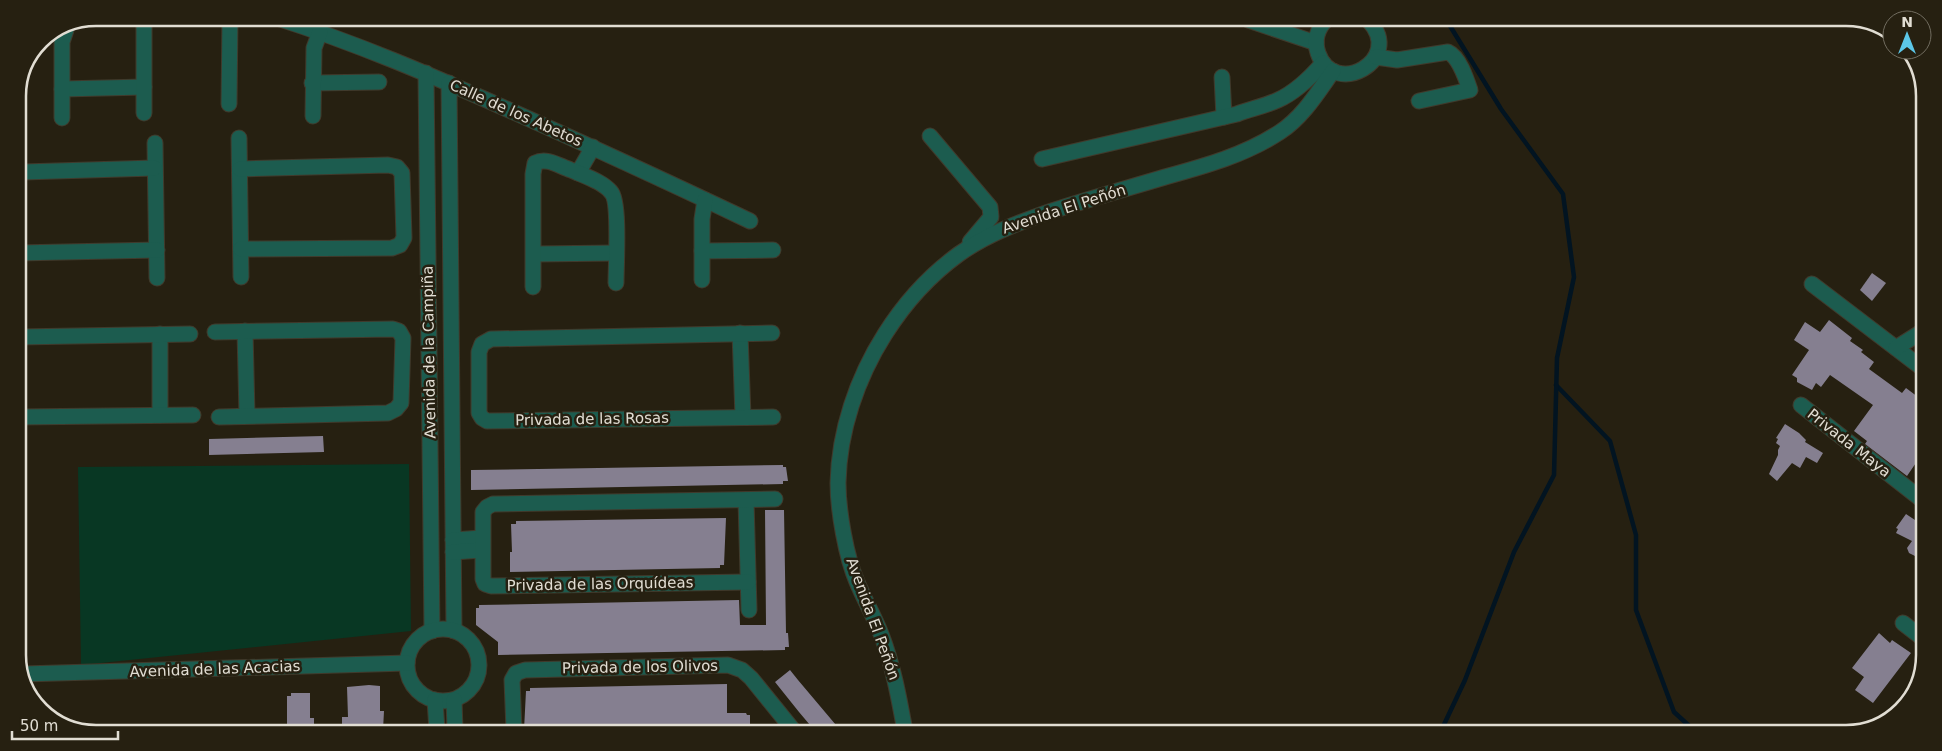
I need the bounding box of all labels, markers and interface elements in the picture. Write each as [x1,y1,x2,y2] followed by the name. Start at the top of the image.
[1882,10,1932,60] north arrow
[1901,14,1913,30] text: N
[447,76,585,150] street label: Calle de los Abetos
[1000,181,1128,237] street label: Avenida El Peñón
[418,265,440,439] street label: Avenida de la Campiña
[1804,405,1894,481] street label: Privada Maya
[515,409,669,429] street label: Privada de las Rosas
[842,555,904,683] street label: Avenida El Peñón
[506,573,694,595] street label: Privada de las Orquídeas
[129,657,301,681] street label: Avenida de las Acacias
[562,657,718,677] street label: Privada de los Olivos
[12,708,119,740] scale bar
[20,717,58,735] text: 50 m

